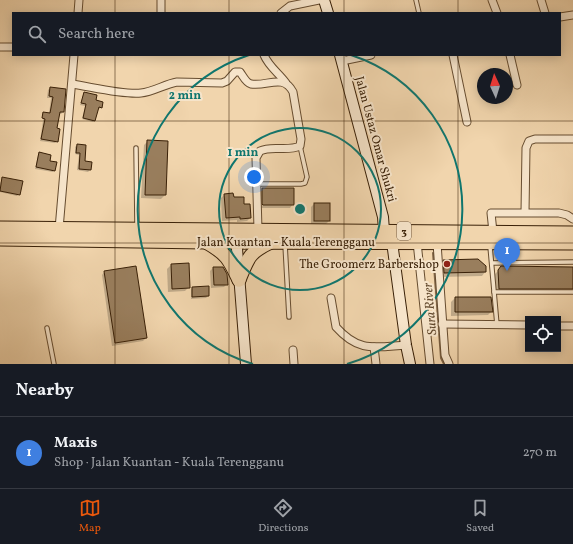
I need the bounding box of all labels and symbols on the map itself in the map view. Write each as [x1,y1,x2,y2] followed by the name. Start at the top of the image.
[477,68,513,104] north arrow
[351,75,400,204] street label: Jalan Ustaz Omar Shukri
[169,88,201,104] text: 2 min
[228,145,259,161] text: 1 min
[244,167,264,187] your location
[293,202,307,216] centre of rings
[397,222,411,240] road number: 3
[197,235,375,251] street label: Jalan Kuantan - Kuala Terengganu
[494,238,520,271] pin: 1
[299,257,439,273] place label: The Groomerz Barbershop
[442,259,452,269] marker: The Groomerz Barbershop
[420,282,442,336] water label: Sura River

